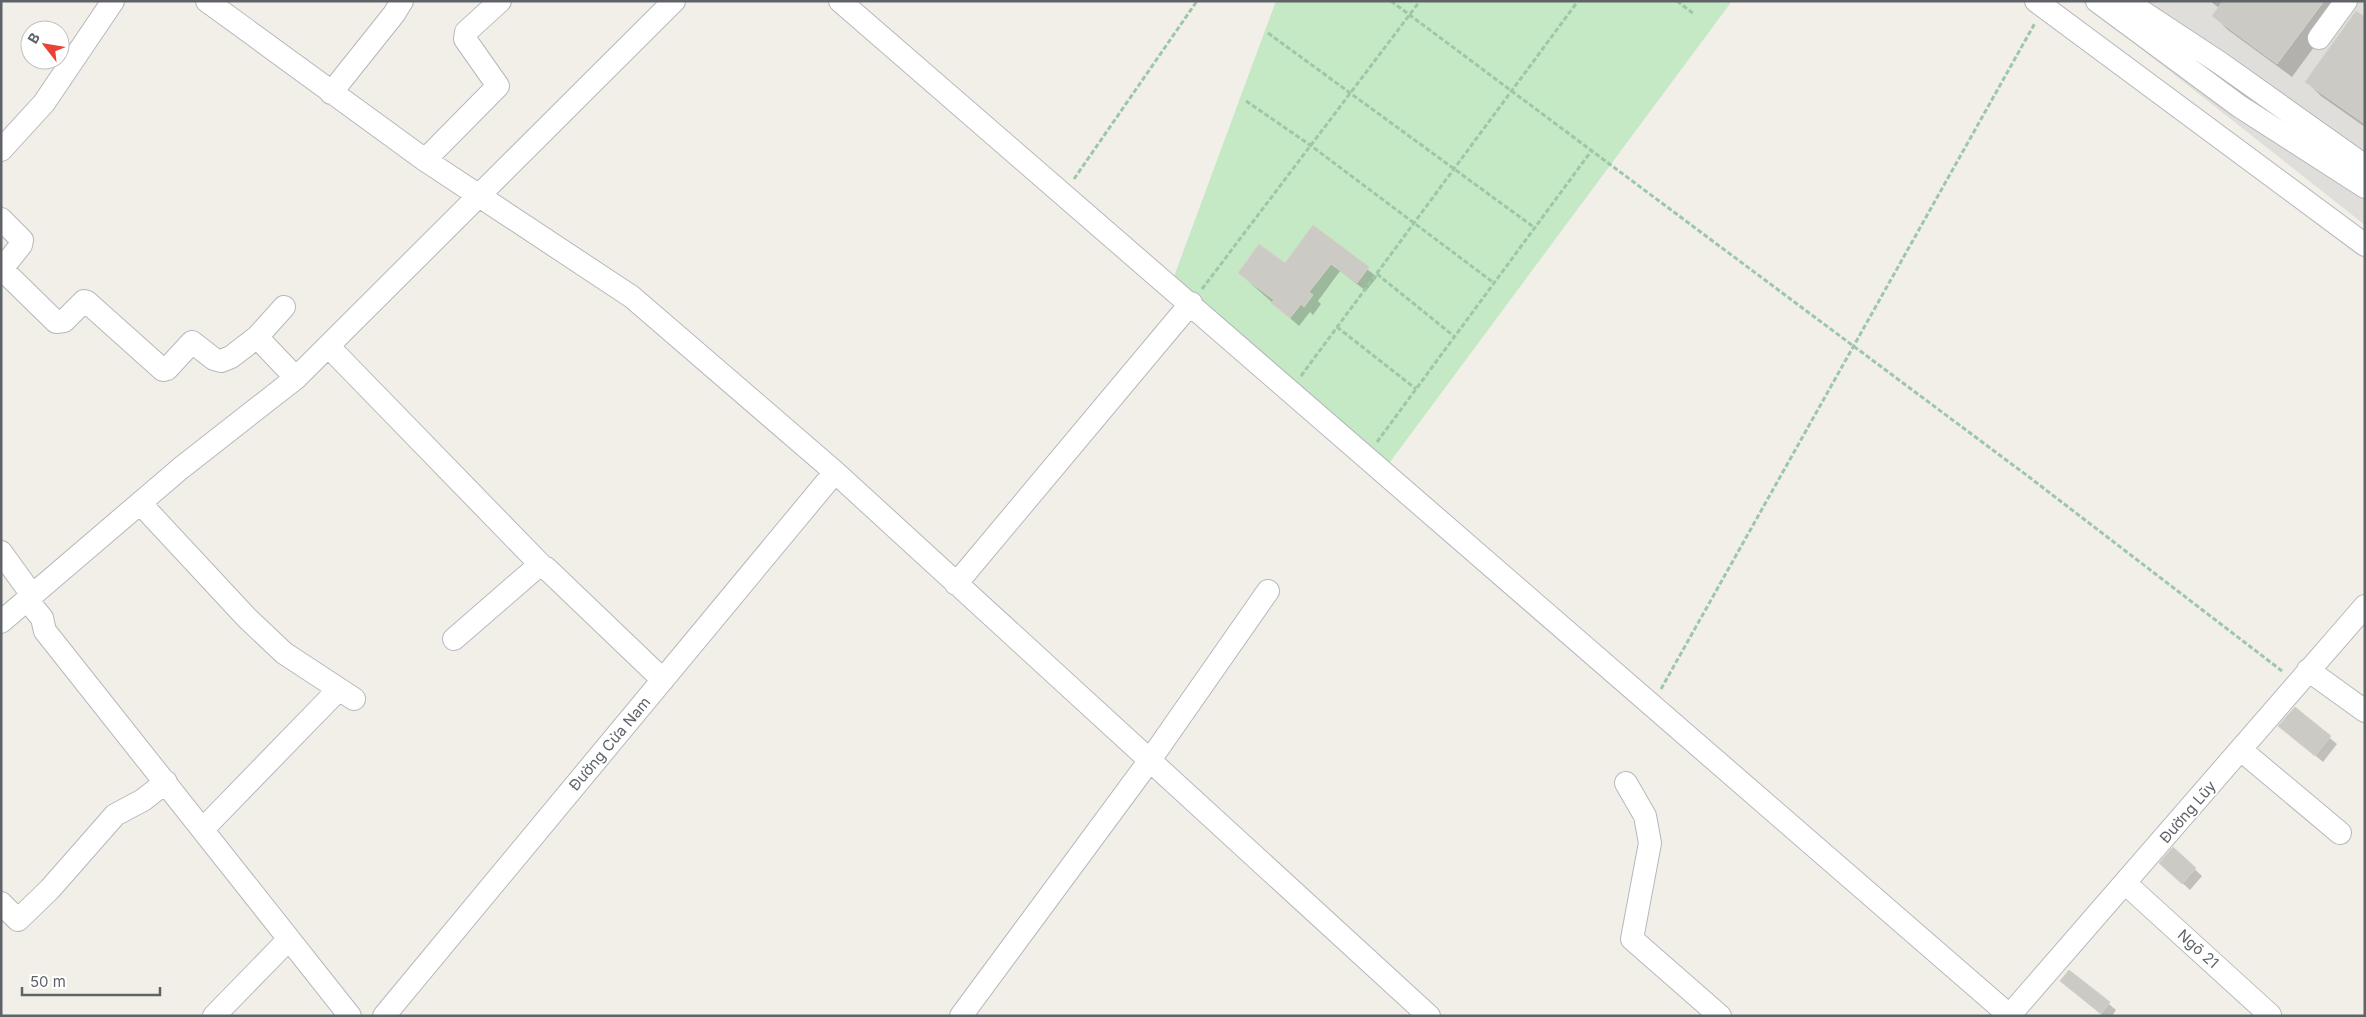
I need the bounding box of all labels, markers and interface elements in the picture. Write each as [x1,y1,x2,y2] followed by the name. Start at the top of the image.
[20,20,70,70] north arrow
[24,30,43,46] text: B
[565,693,654,794] street label: Đường Cửa Nam
[2155,776,2220,847] street label: Đường Lũy
[2174,925,2223,972] street label: Ngõ 21
[22,964,160,996] scale bar
[30,972,66,991] text: 50 m

